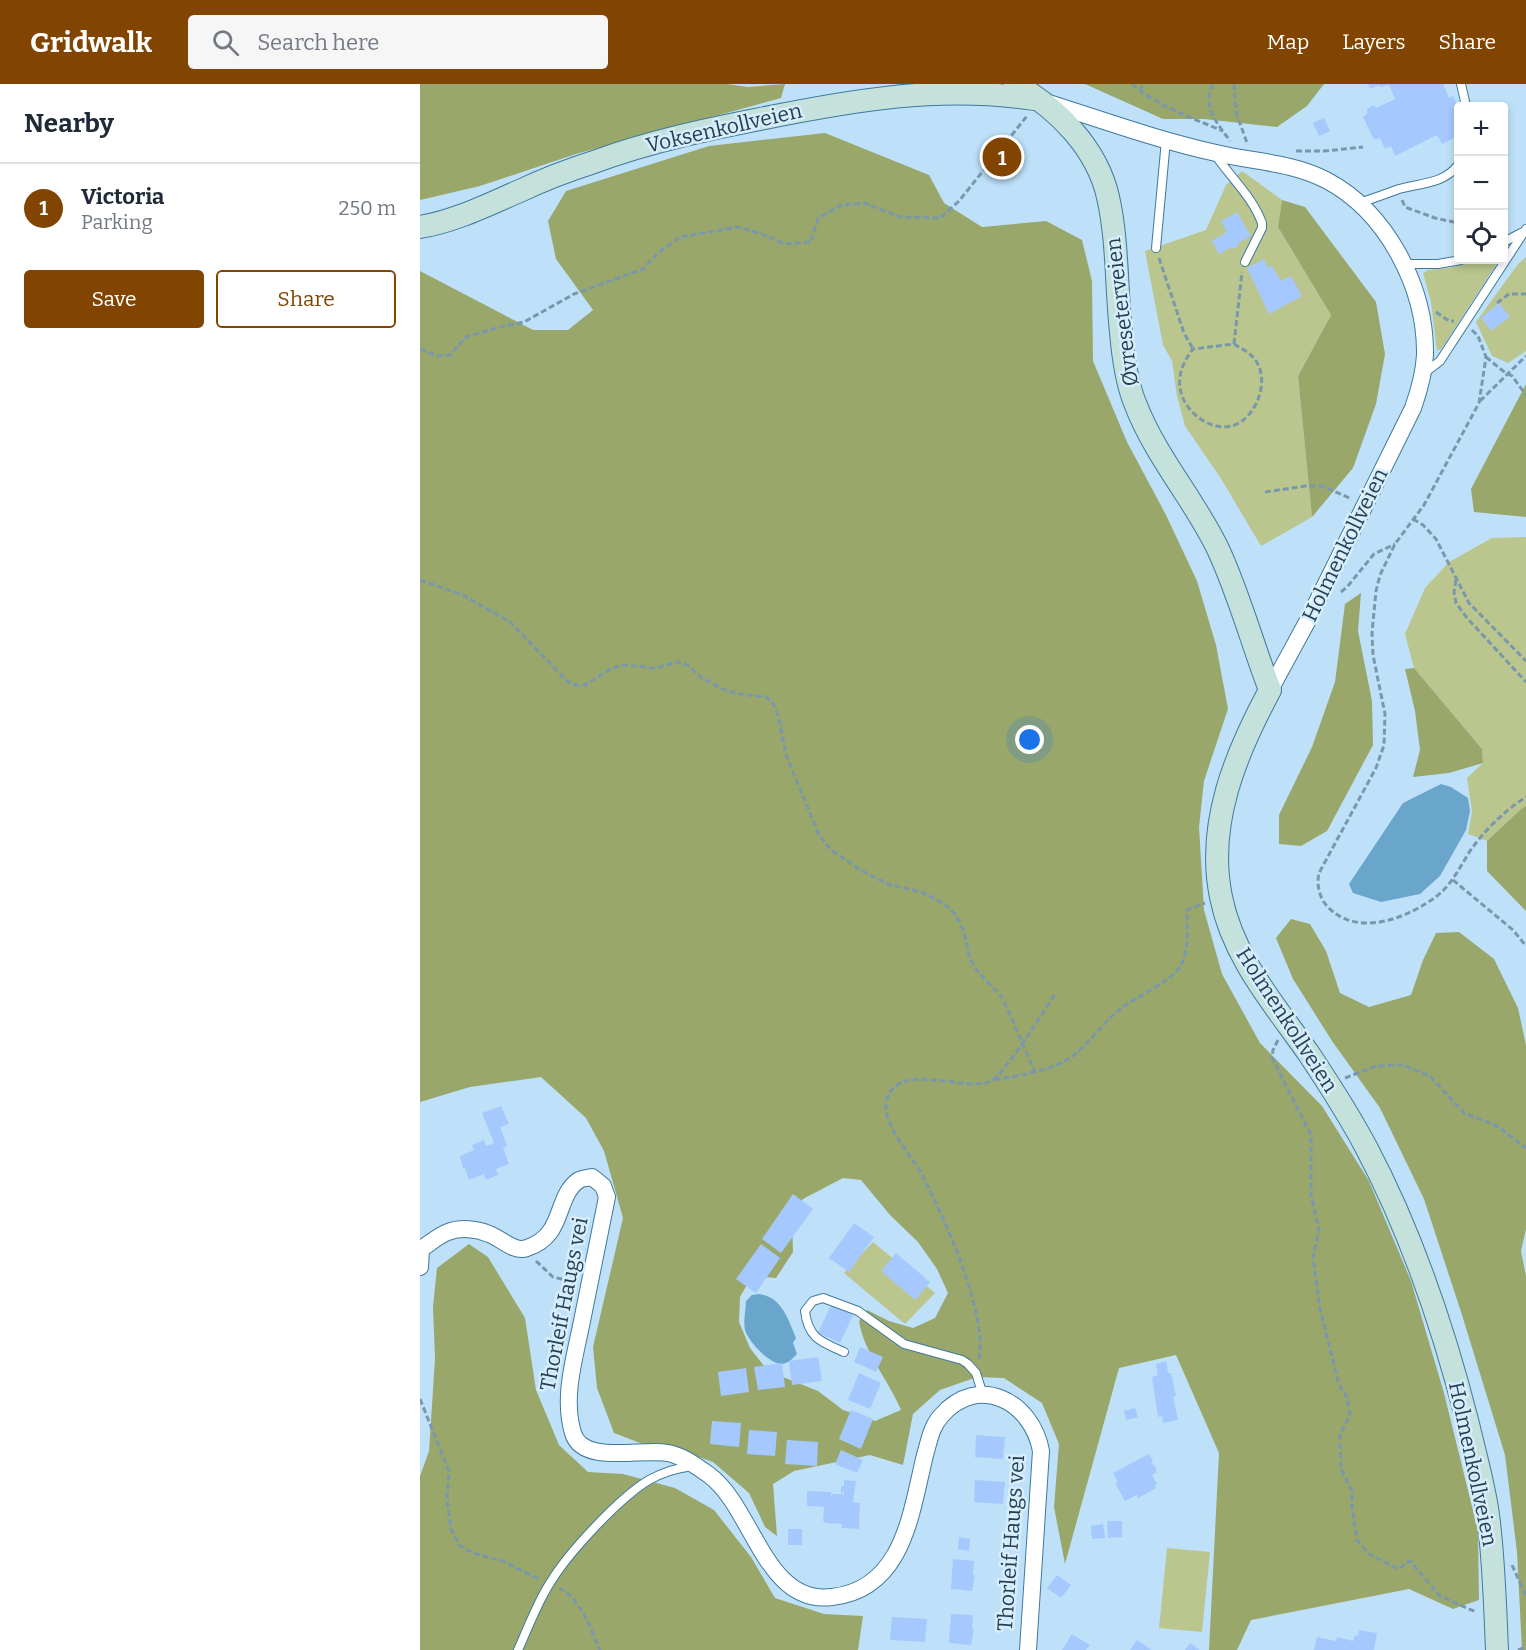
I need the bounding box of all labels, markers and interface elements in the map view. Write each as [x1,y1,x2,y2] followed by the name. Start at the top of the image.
[188,15,608,69] search box
[30,26,152,59] text: Gridwalk
[209,26,242,59] icon: search
[257,29,379,56] text: Search here
[1267,29,1309,55] text: Map
[1342,29,1406,55] text: Layers
[1439,29,1496,55] text: Share
[643,97,805,159] street label: Voksenkollveien
[1454,102,1508,264] map controls
[1454,102,1508,156] button: +
[24,108,114,139] text: Nearby
[982,134,1022,180] pin: 1
[1454,156,1508,210] button: −
[81,183,164,210] text: Victoria
[39,196,48,220] text: 1
[339,196,396,220] text: 250 m
[81,210,153,234] text: Parking
[1454,210,1508,264] button: locate
[1100,236,1144,388] street label: Øvreseterveien
[24,270,204,328] button: Save
[216,270,396,328] button: Share
[1297,464,1393,626] street label: Holmenkollveien
[1015,725,1044,754] your location
[1230,943,1344,1097] street label: Holmenkollveien
[534,1215,594,1393] street label: Thorleif Haugs vei
[1443,1379,1503,1549] street label: Holmenkollveien
[992,1454,1030,1632] street label: Thorleif Haugs vei

